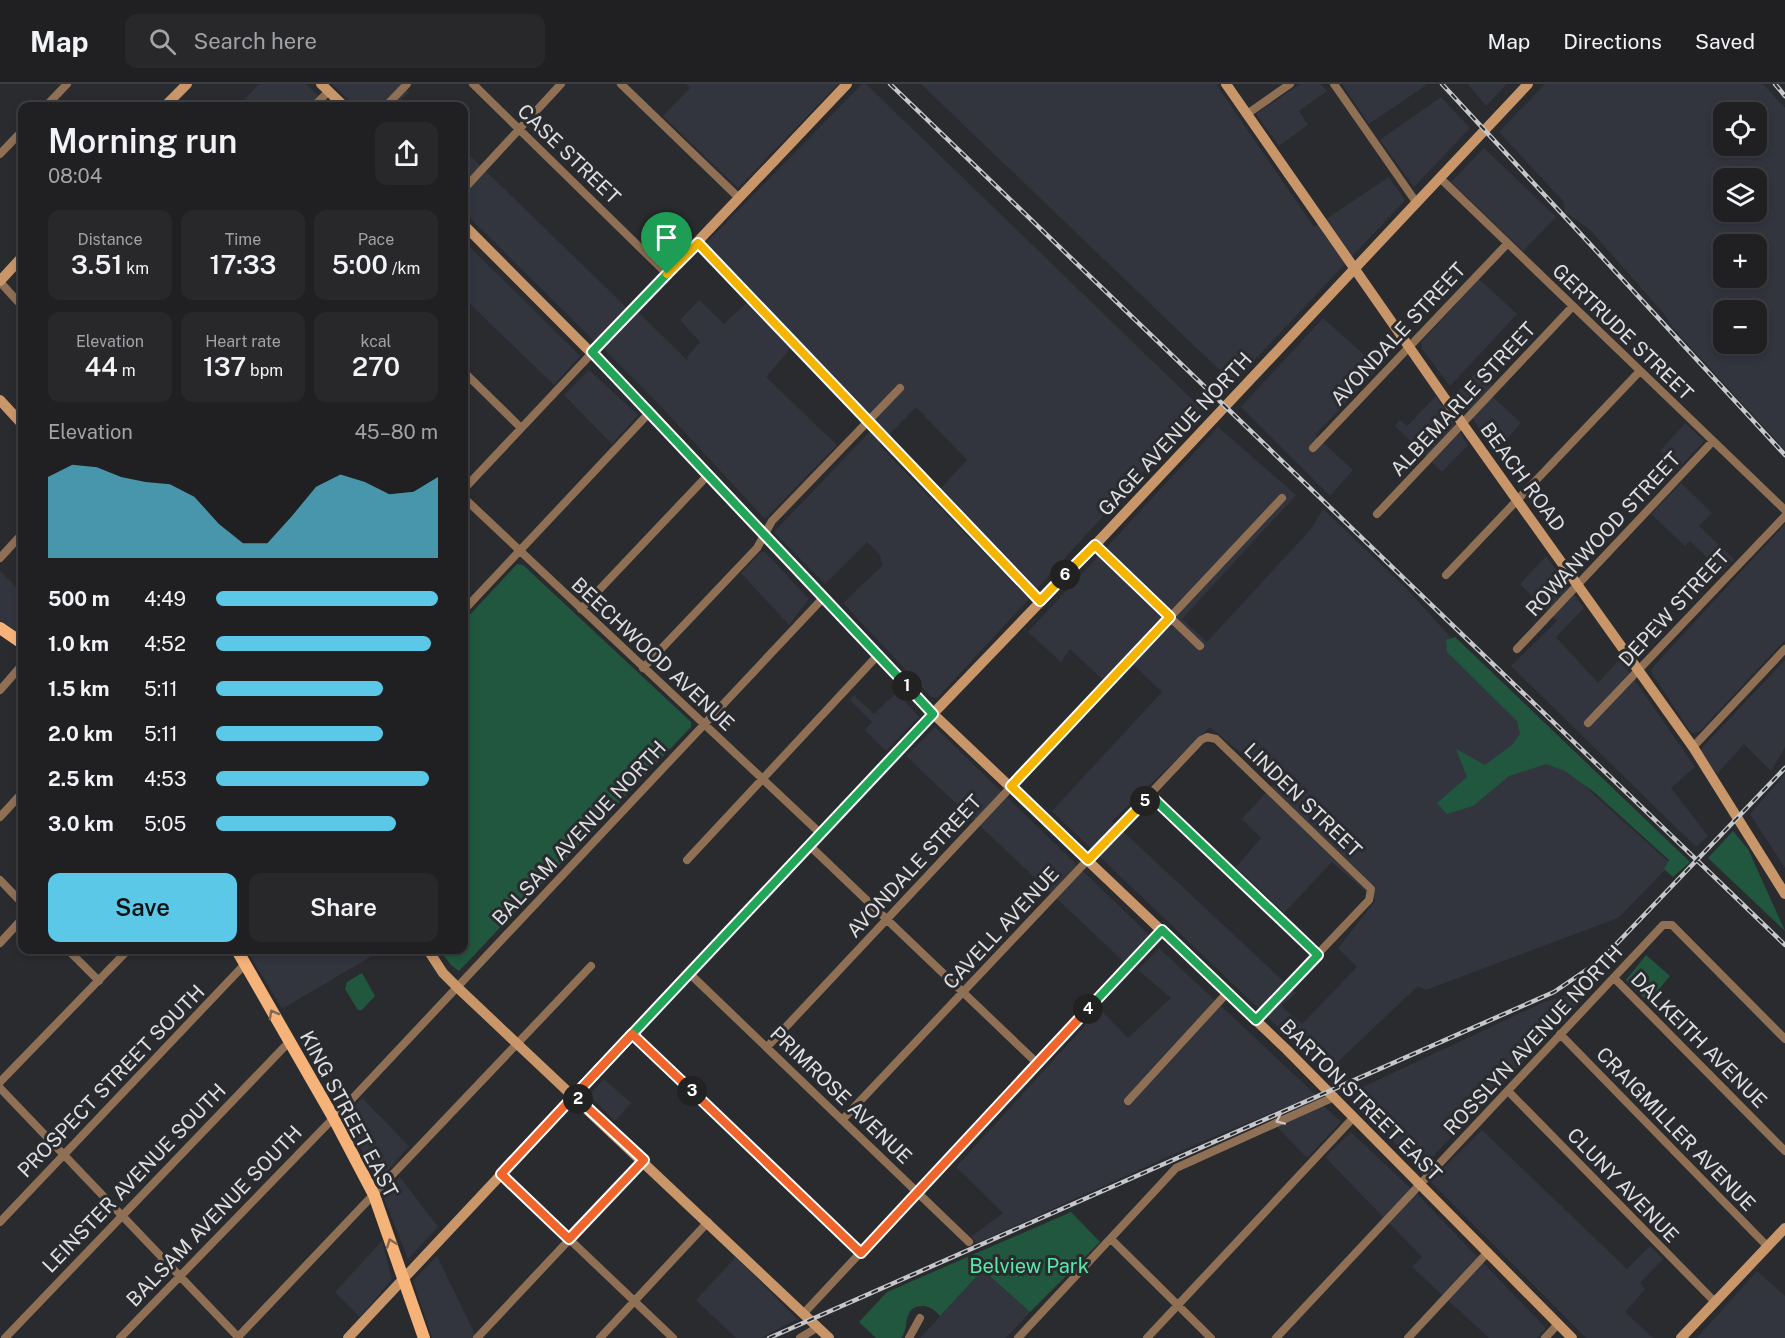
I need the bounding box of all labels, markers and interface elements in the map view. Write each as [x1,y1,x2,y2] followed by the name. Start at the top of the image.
[125,14,545,68] search box
[30,25,89,58] text: Map
[146,25,179,58] icon: search
[194,28,317,54] text: Search here
[1488,29,1530,54] text: Map
[1563,29,1662,54] text: Directions
[1695,29,1755,54] text: Saved
[513,99,625,209] street label: CASE STREET
[1713,102,1767,354] map controls
[1713,102,1767,156] button: locate
[48,122,237,160] text: Morning run
[375,122,438,185] button: share
[48,164,102,188] text: 08:04
[1713,168,1767,222] button: layers
[641,212,692,274] pin
[650,221,683,254] icon: arrive
[78,230,142,249] text: Distance
[225,230,261,249] text: Time
[358,230,394,249] text: Pace
[1713,234,1767,288] button: +
[71,249,122,280] text: 3.51
[210,249,276,280] text: 17:33
[332,249,388,280] text: 5:00
[1326,257,1471,410] street label: AVONDALE STREET
[122,259,149,278] text: km
[388,259,420,278] text: /km
[1548,259,1698,405] street label: GERTRUDE STREET
[1713,300,1767,354] button: −
[1385,317,1541,481] street label: ALBEMARLE STREET
[76,332,144,351] text: Elevation
[205,332,281,351] text: Heart rate
[361,332,391,351] text: kcal
[1093,347,1257,521] street label: GAGE AVENUE NORTH
[84,351,118,382] text: 44
[203,351,246,382] text: 137
[352,351,400,382] text: 270
[118,361,136,380] text: m
[246,361,283,380] text: bpm
[1475,418,1571,536] street label: BEACH ROAD
[48,420,133,444] text: Elevation
[354,420,438,444] text: 45–80 m
[1521,447,1686,621] street label: ROWANWOOD STREET
[1614,544,1734,671] street label: DEPEW STREET
[1050,560,1080,590] pin: 6
[1060,565,1070,584] text: 6
[567,572,739,736] street label: BEECHWOOD AVENUE
[48,587,110,611] text: 500 m
[144,587,186,611] text: 4:49
[48,632,109,656] text: 1.0 km
[144,632,186,656] text: 4:52
[892,671,922,701] pin: 1
[904,676,910,695] text: 1
[48,677,109,701] text: 1.5 km
[144,677,178,701] text: 5:11
[48,722,113,746] text: 2.0 km
[144,722,178,746] text: 5:11
[487,736,671,930] street label: BALSAM AVENUE NORTH
[1239,738,1367,862] street label: LINDEN STREET
[48,767,114,791] text: 2.5 km
[144,767,187,791] text: 4:53
[1130,786,1160,816] pin: 5
[842,789,987,942] street label: AVONDALE STREET
[1140,791,1150,810] text: 5
[48,812,114,836] text: 3.0 km
[144,812,186,836] text: 5:05
[938,862,1064,994] street label: CAVELL AVENUE
[48,873,237,942] button: Save
[249,873,438,942] button: Share
[1439,940,1627,1140] street label: ROSSLYN AVENUE NORTH
[1626,967,1772,1113] street label: DALKEITH AVENUE
[13,980,209,1182] street label: PROSPECT STREET SOUTH
[1073,994,1103,1024] pin: 4
[1083,999,1093,1018] text: 4
[269,1010,280,1020] one-way arrow
[1275,1014,1447,1186] street label: BARTON STREET EAST
[765,1021,917,1169] street label: PRIMROSE AVENUE
[295,1026,403,1202] street label: KING STREET EAST
[1591,1042,1761,1216] street label: CRAIGMILLER AVENUE
[677,1076,707,1106] pin: 3
[37,1078,231,1278] street label: LEINSTER AVENUE SOUTH
[687,1081,697,1100] text: 3
[563,1084,593,1114] pin: 2
[573,1089,583,1108] text: 2
[1275,1112,1286,1124] one-way arrow
[121,1121,307,1311] street label: BALSAM AVENUE SOUTH
[1562,1123,1684,1247] street label: CLUNY AVENUE
[385,1238,398,1249] one-way arrow
[969,1254,1089,1278] park label: Belview Park

